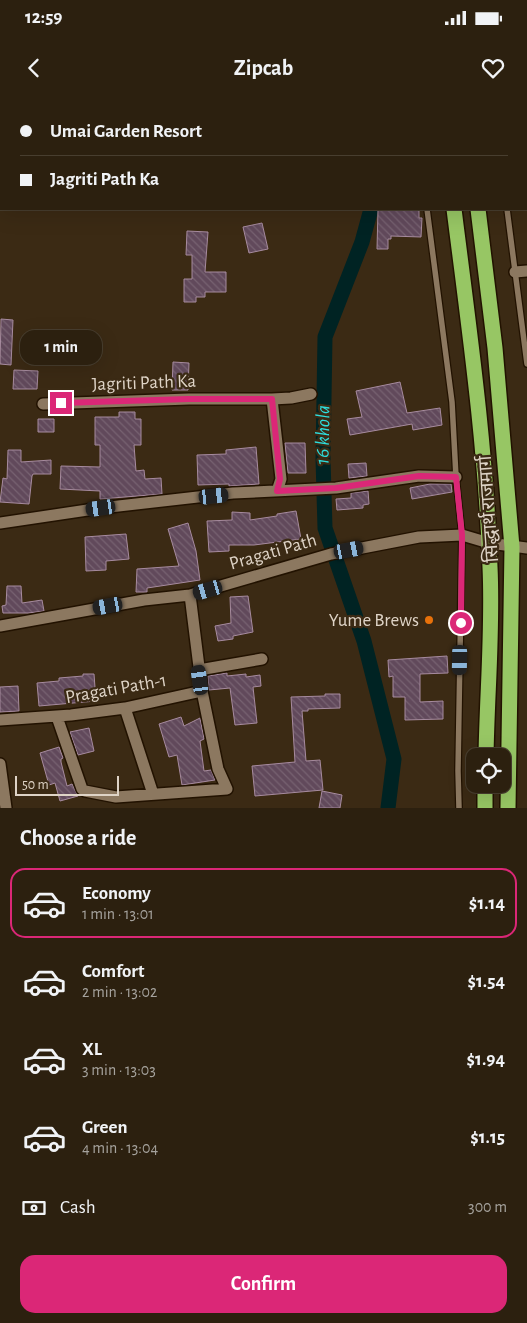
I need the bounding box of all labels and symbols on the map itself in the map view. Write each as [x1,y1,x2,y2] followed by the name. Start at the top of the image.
[20,330,102,366] callout: 1 min
[92,372,197,394] street label: Jagriti Path Ka
[50,392,72,414] route end
[312,405,334,465] water label: 16 khola
[473,454,502,563] street label: सिद्धार्थ राजमार्ग
[198,487,229,505] car
[85,498,116,518] car
[227,530,319,574] street label: Pragati Path
[332,540,365,560] car
[191,579,224,601] car
[91,596,124,616] car
[329,611,419,630] place label: Yume Brews
[450,612,472,634] route start
[423,614,435,626] marker: Yume Brews
[452,645,467,675] car
[190,664,209,696] car
[64,671,168,707] street label: Pragati Path-1
[15,773,119,796] scale bar

